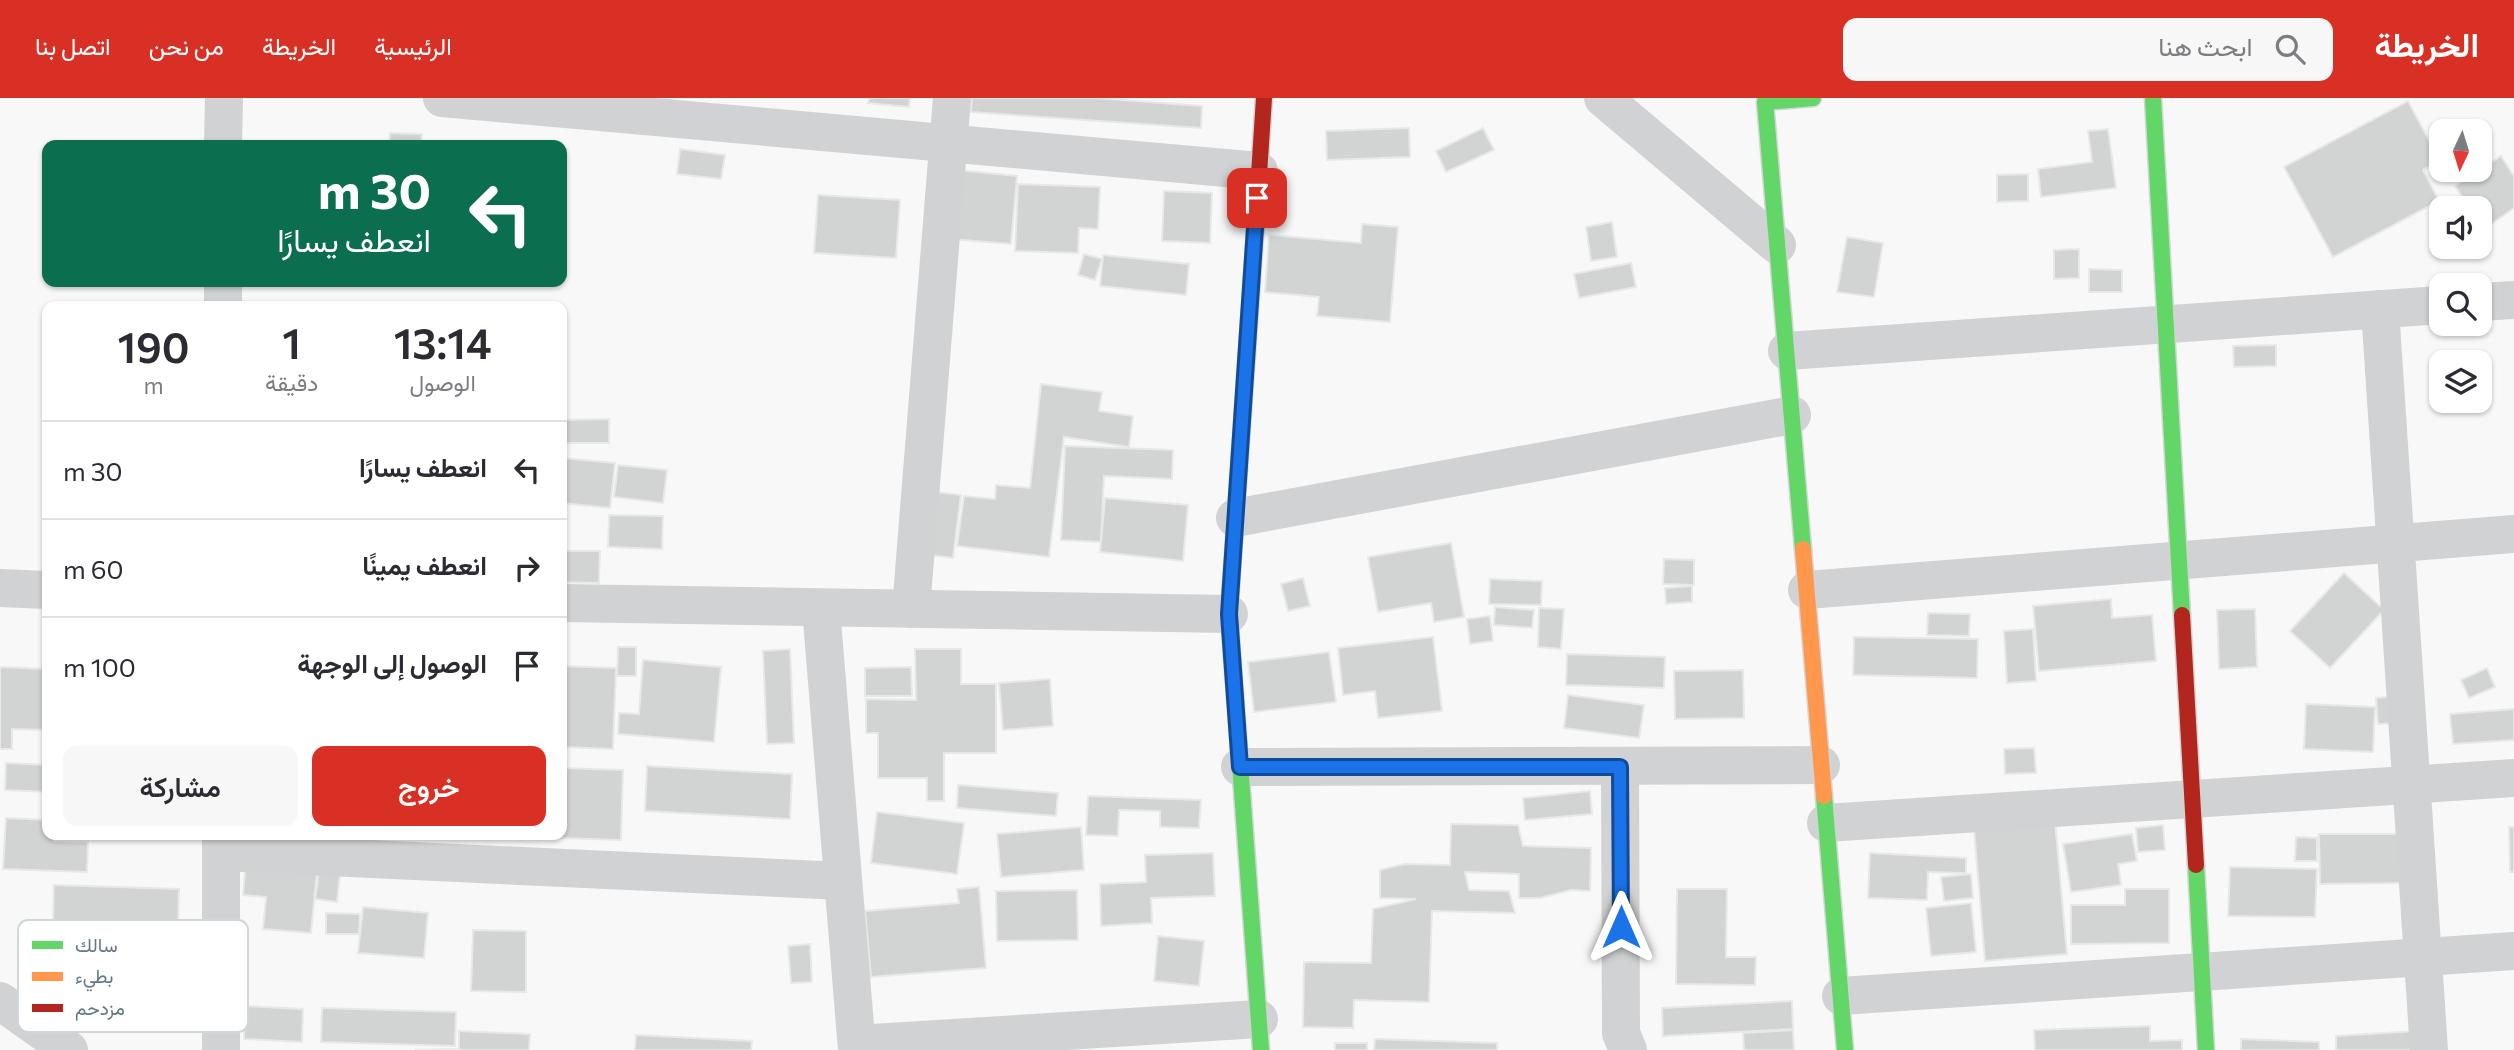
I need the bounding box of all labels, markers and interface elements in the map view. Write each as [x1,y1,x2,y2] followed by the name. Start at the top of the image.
[1843,18,2333,81] search box
[2375,23,2479,64] text: الخريطة
[2158,30,2253,61] text: ابحث هنا
[2271,30,2309,68] icon: search
[35,31,111,60] text: اتصل بنا
[149,31,224,60] text: من نحن
[262,31,336,60] text: الخريطة
[374,31,452,60] text: الرئيسية
[2429,119,2492,182] north arrow
[2429,119,2492,413] map controls
[318,159,431,219] text: 30 m
[455,168,546,259] icon: left
[1227,168,1287,228] pin
[1238,179,1276,217] icon: arrive
[2429,196,2492,259] button: sound
[277,219,431,259] text: انعطف يسارًا
[2429,273,2492,336] button: search
[282,316,301,368] text: 1
[394,316,492,368] text: 13:14
[117,320,190,372] text: 190
[2429,350,2492,413] button: layers
[265,368,318,396] text: دقيقة
[409,368,476,396] text: الوصول
[143,371,164,399] text: m
[359,451,487,482] text: انعطف يسارًا
[508,451,546,489] icon: left
[63,455,122,486] text: 30 m
[362,549,487,580] text: انعطف يمينًا
[508,549,546,587] icon: right
[63,553,123,584] text: 60 m
[297,647,487,678] text: الوصول إلى الوجهة
[508,647,546,685] icon: arrive
[63,651,136,682] text: 100 m
[63,746,298,826] button: مشاركة
[312,746,546,826] button: خروج
[1584,890,1658,964] position arrow
[18,920,248,1032] legend
[75,933,118,956] text: سالك
[75,964,113,992] text: بطيء
[75,996,125,1021] text: مزدحم

